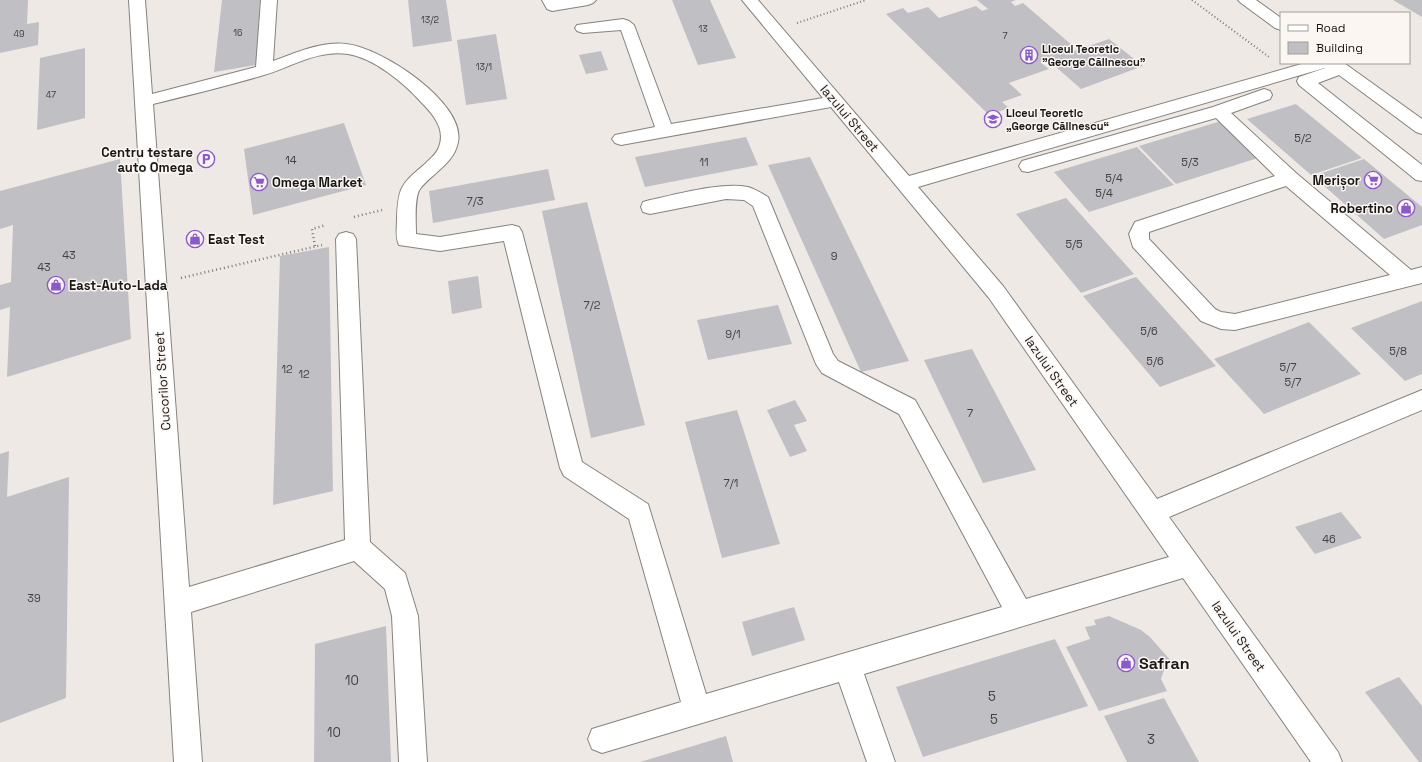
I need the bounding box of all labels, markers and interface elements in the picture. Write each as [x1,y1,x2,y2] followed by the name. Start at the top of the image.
[1280,12,1410,64] legend
[421,14,439,26] house number: 13/2
[1316,20,1345,36] text: Road
[698,23,708,35] house number: 13
[233,27,243,39] house number: 16
[13,28,25,40] house number: 49
[1002,30,1008,42] house number: 7
[1316,40,1363,56] text: Building
[1042,42,1146,69] place label: Liceul Teoretic "George Călinescu"
[1019,45,1039,65] building icon: Liceul Teoretic "George Călinescu"
[476,61,492,73] house number: 13/1
[817,81,883,155] street label: Iazului Street
[46,89,56,101] house number: 47
[1006,106,1110,133] place label: Liceul Teoretic „George Călinescu“
[983,109,1003,129] school or university icon: Liceul Teoretic „George Călinescu“
[1294,131,1312,145] house number: 5/2
[101,144,193,176] place label: Centru testare auto Omega
[196,149,216,169] parking icon: Centru testare auto Omega
[285,153,297,167] house number: 14
[699,155,709,169] house number: 11
[1181,155,1199,169] house number: 5/3
[1363,170,1383,190] supermarket icon: Merișor
[1105,171,1123,185] house number: 5/4
[249,172,269,192] supermarket icon: Omega Market
[1313,172,1360,190] place label: Merișor
[272,174,363,191] place label: Omega Market
[1095,186,1113,200] house number: 5/4
[467,194,484,208] house number: 7/3
[1396,198,1416,218] shop icon: Robertino
[1331,200,1393,217] place label: Robertino
[185,229,205,249] shop icon: East Test
[208,231,265,248] place label: East Test
[1065,237,1083,251] house number: 5/5
[62,248,76,262] house number: 43
[831,249,838,263] house number: 9
[37,260,51,274] house number: 43
[46,275,66,295] shop icon: East-Auto-Lada
[69,277,168,294] place label: East-Auto-Lada
[584,298,601,312] house number: 7/2
[1140,324,1158,338] house number: 5/6
[725,327,741,341] house number: 9/1
[151,331,174,431] street label: Cucorilor Street
[1021,333,1082,410] street label: Iazului Street
[1389,344,1407,358] house number: 5/8
[1146,354,1164,368] house number: 5/6
[1280,360,1296,374] house number: 5/7
[281,362,293,376] house number: 12
[298,367,310,381] house number: 12
[1285,375,1301,389] house number: 5/7
[967,406,973,420] house number: 7
[724,476,738,490] house number: 7/1
[1322,532,1336,546] house number: 46
[27,591,41,605] house number: 39
[1208,598,1269,675] street label: Iazului Street
[1116,653,1136,673] shop icon: Safran
[1139,653,1190,674] place label: Safran
[345,672,359,689] house number: 10
[988,688,996,705] house number: 5
[990,711,998,728] house number: 5
[327,724,341,741] house number: 10
[1147,731,1155,748] house number: 3

